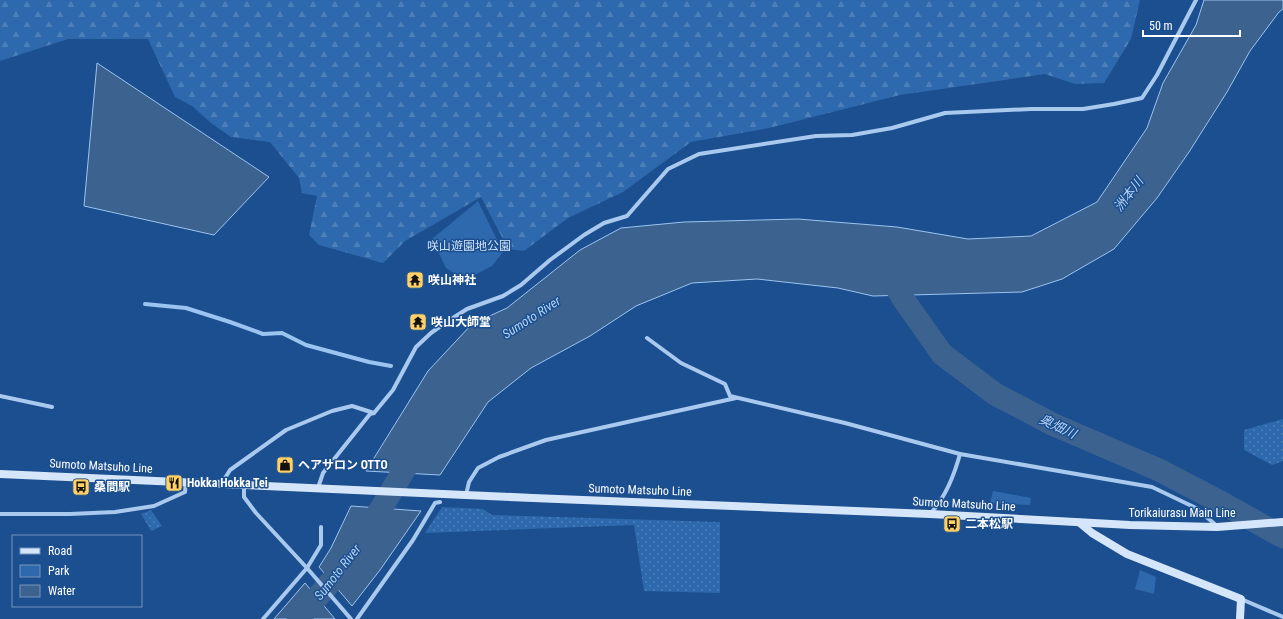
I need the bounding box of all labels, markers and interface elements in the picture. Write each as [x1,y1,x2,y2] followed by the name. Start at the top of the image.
[1143,12,1240,38] scale bar
[1149,19,1173,33] text: 50 m
[1111,173,1147,214] water label: 洲本川
[427,239,511,253] park label: 咲山遊園地公園
[405,270,425,290] temple icon: 咲山神社
[428,273,476,287] place label: 咲山神社
[500,293,564,342] water label: Sumoto River
[408,312,428,332] temple icon: 咲山大師堂
[431,315,491,329] place label: 咲山大師堂
[1037,411,1080,442] water label: 奥畑川
[275,455,295,475] shop icon: ヘアサロン OTTO
[49,456,153,476] street label: Sumoto Matsuho Line
[298,458,388,472] place label: ヘアサロン OTTO
[164,473,184,493] restaurant icon: Hokka Hokka Tei
[187,476,268,490] place label: Hokka Hokka Tei
[71,477,91,497] bus stop icon: 桑間駅
[94,480,130,494] place label: 桑間駅
[588,481,692,499] street label: Sumoto Matsuho Line
[912,494,1016,514] street label: Sumoto Matsuho Line
[1128,506,1236,520] street label: Torikaiurasu Main Line
[942,514,962,534] bus stop icon: 二本松駅
[965,517,1013,531] place label: 二本松駅
[12,535,142,607] legend
[311,541,364,603] water label: Sumoto River
[48,544,72,558] text: Road
[48,564,70,578] text: Park
[48,584,76,598] text: Water

